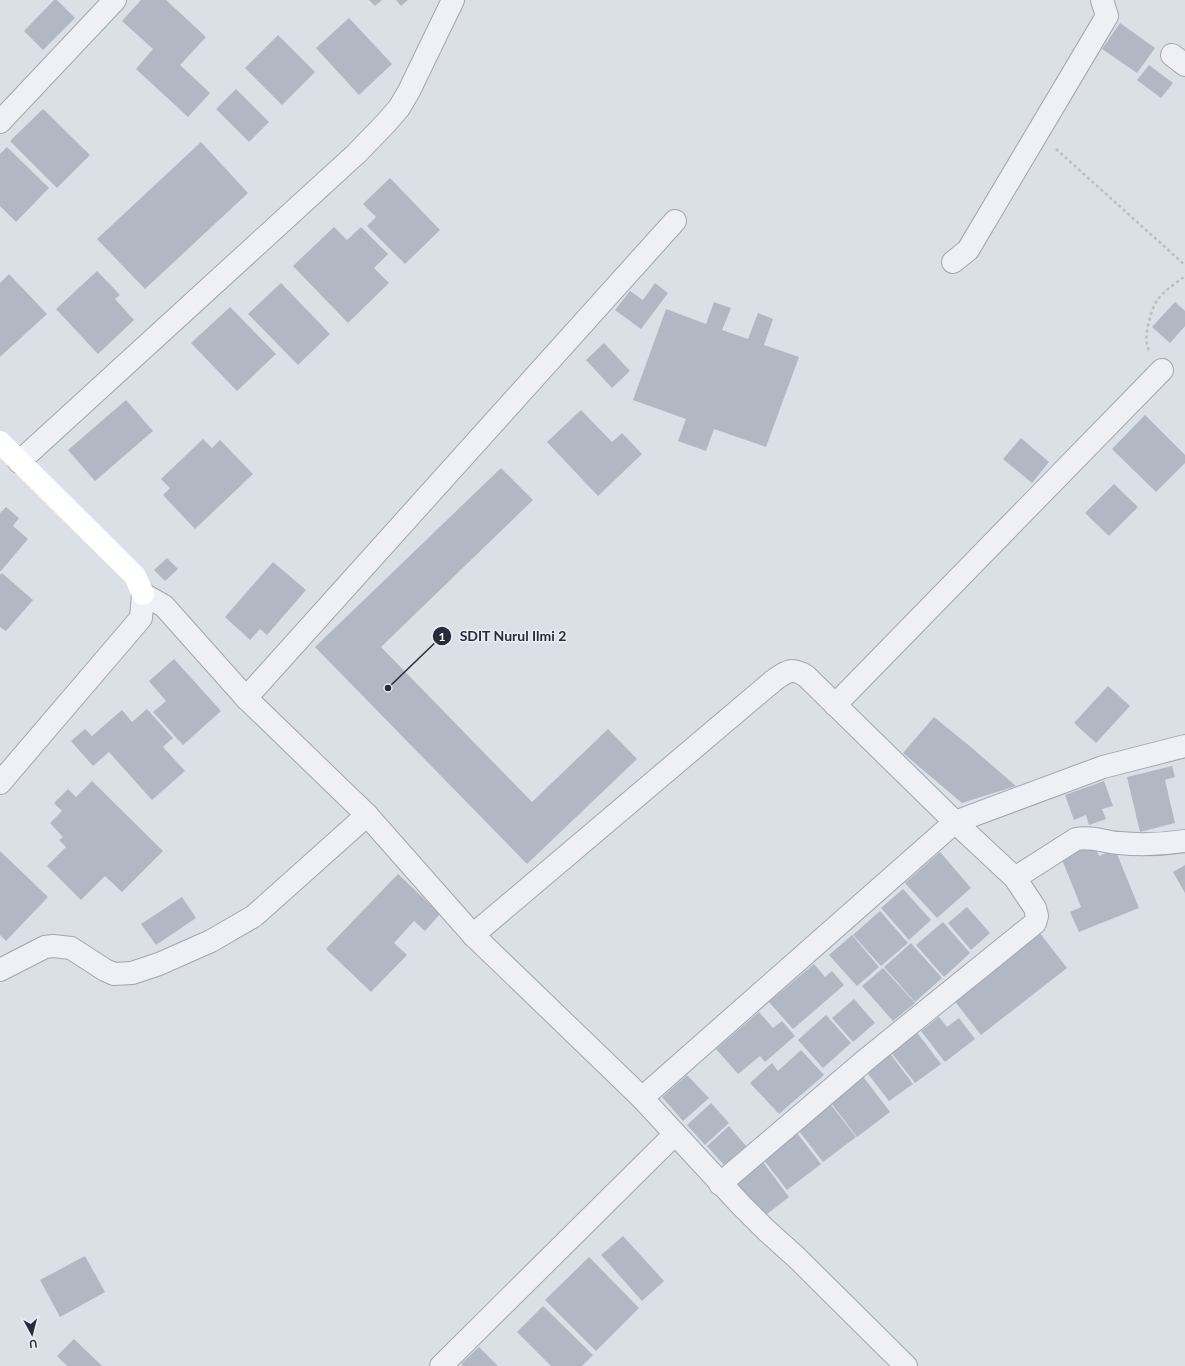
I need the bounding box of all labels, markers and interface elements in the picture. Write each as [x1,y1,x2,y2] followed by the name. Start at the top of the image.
[432,623,575,649] callout: SDIT Nurul Ilmi 2
[460,627,566,644] text: SDIT Nurul Ilmi 2
[439,629,446,644] text: 1
[12,1314,52,1354] north arrow
[28,1337,38,1351] text: U

